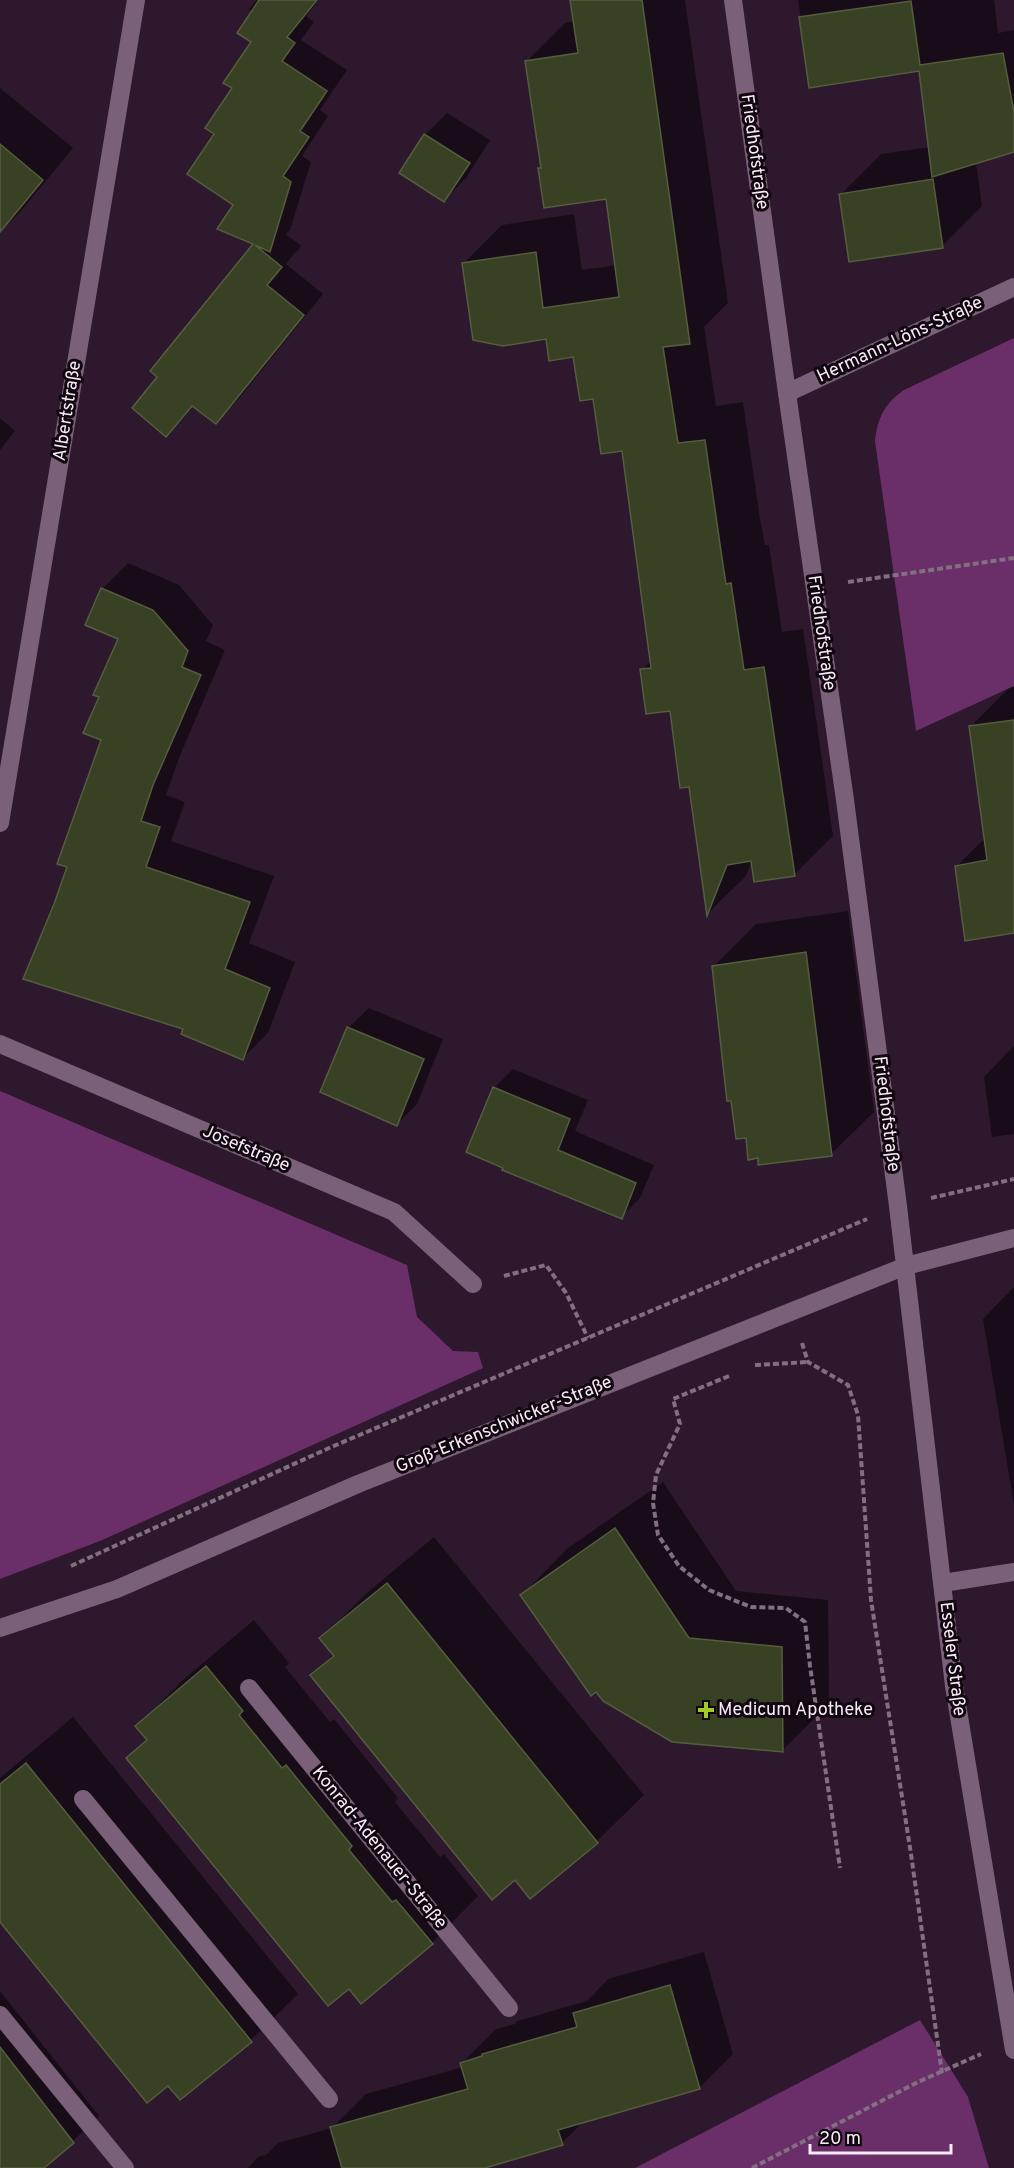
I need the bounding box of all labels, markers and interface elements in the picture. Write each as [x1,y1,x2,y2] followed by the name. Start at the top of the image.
[735,93,773,211] street label: Friedhofstraße
[814,292,986,388] street label: Hermann-Löns-Straße
[49,359,87,463] street label: Albertstraße
[802,574,840,692] street label: Friedhofstraße
[868,1055,904,1173] street label: Friedhofstraße
[199,1120,293,1178] street label: Josefstraße
[392,1371,616,1479] street label: Groß-Erkenschwicker-Straße
[934,1600,970,1718] street label: Esseler Straße
[718,1699,873,1722] place label: Medicum Apotheke
[699,1703,713,1717] marker: Medicum Apotheke
[306,1762,452,1934] street label: Konrad-Adenauer-Straße
[810,2117,951,2155] scale bar
[819,2128,861,2151] text: 20 m

